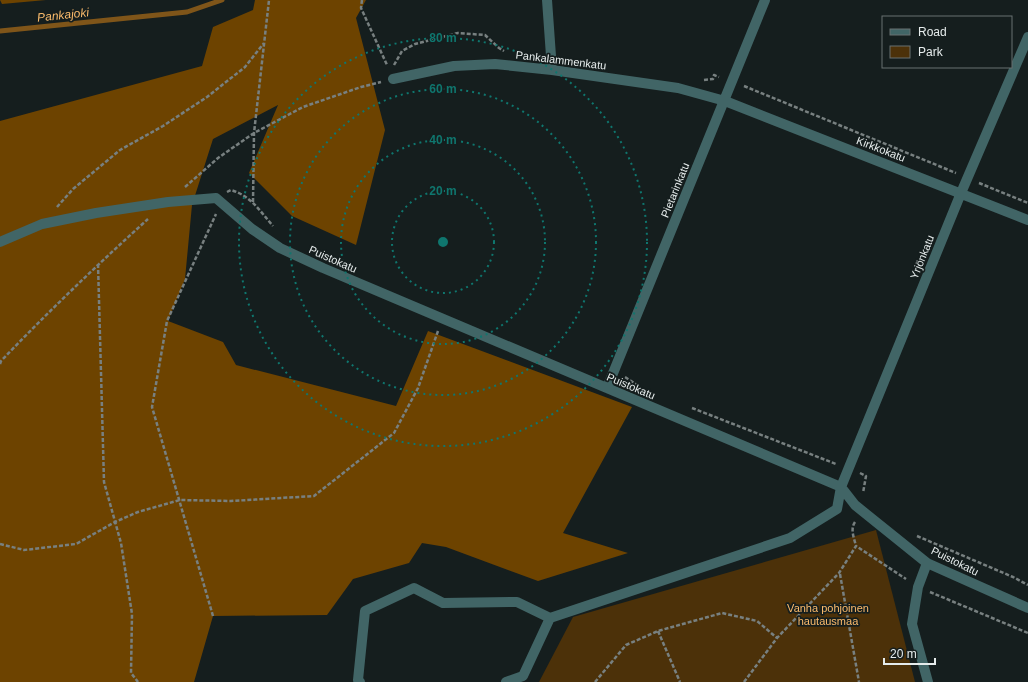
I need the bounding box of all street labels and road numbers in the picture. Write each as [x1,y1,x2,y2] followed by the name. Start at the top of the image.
[515,48,607,72] street label: Pankalammenkatu
[855,134,907,164] street label: Kirkkokatu
[659,161,691,219] street label: Pietarinkatu
[908,233,936,281] street label: Yrjönkatu
[307,243,359,275] street label: Puistokatu
[605,370,657,402] street label: Puistokatu
[929,544,981,578] street label: Puistokatu

